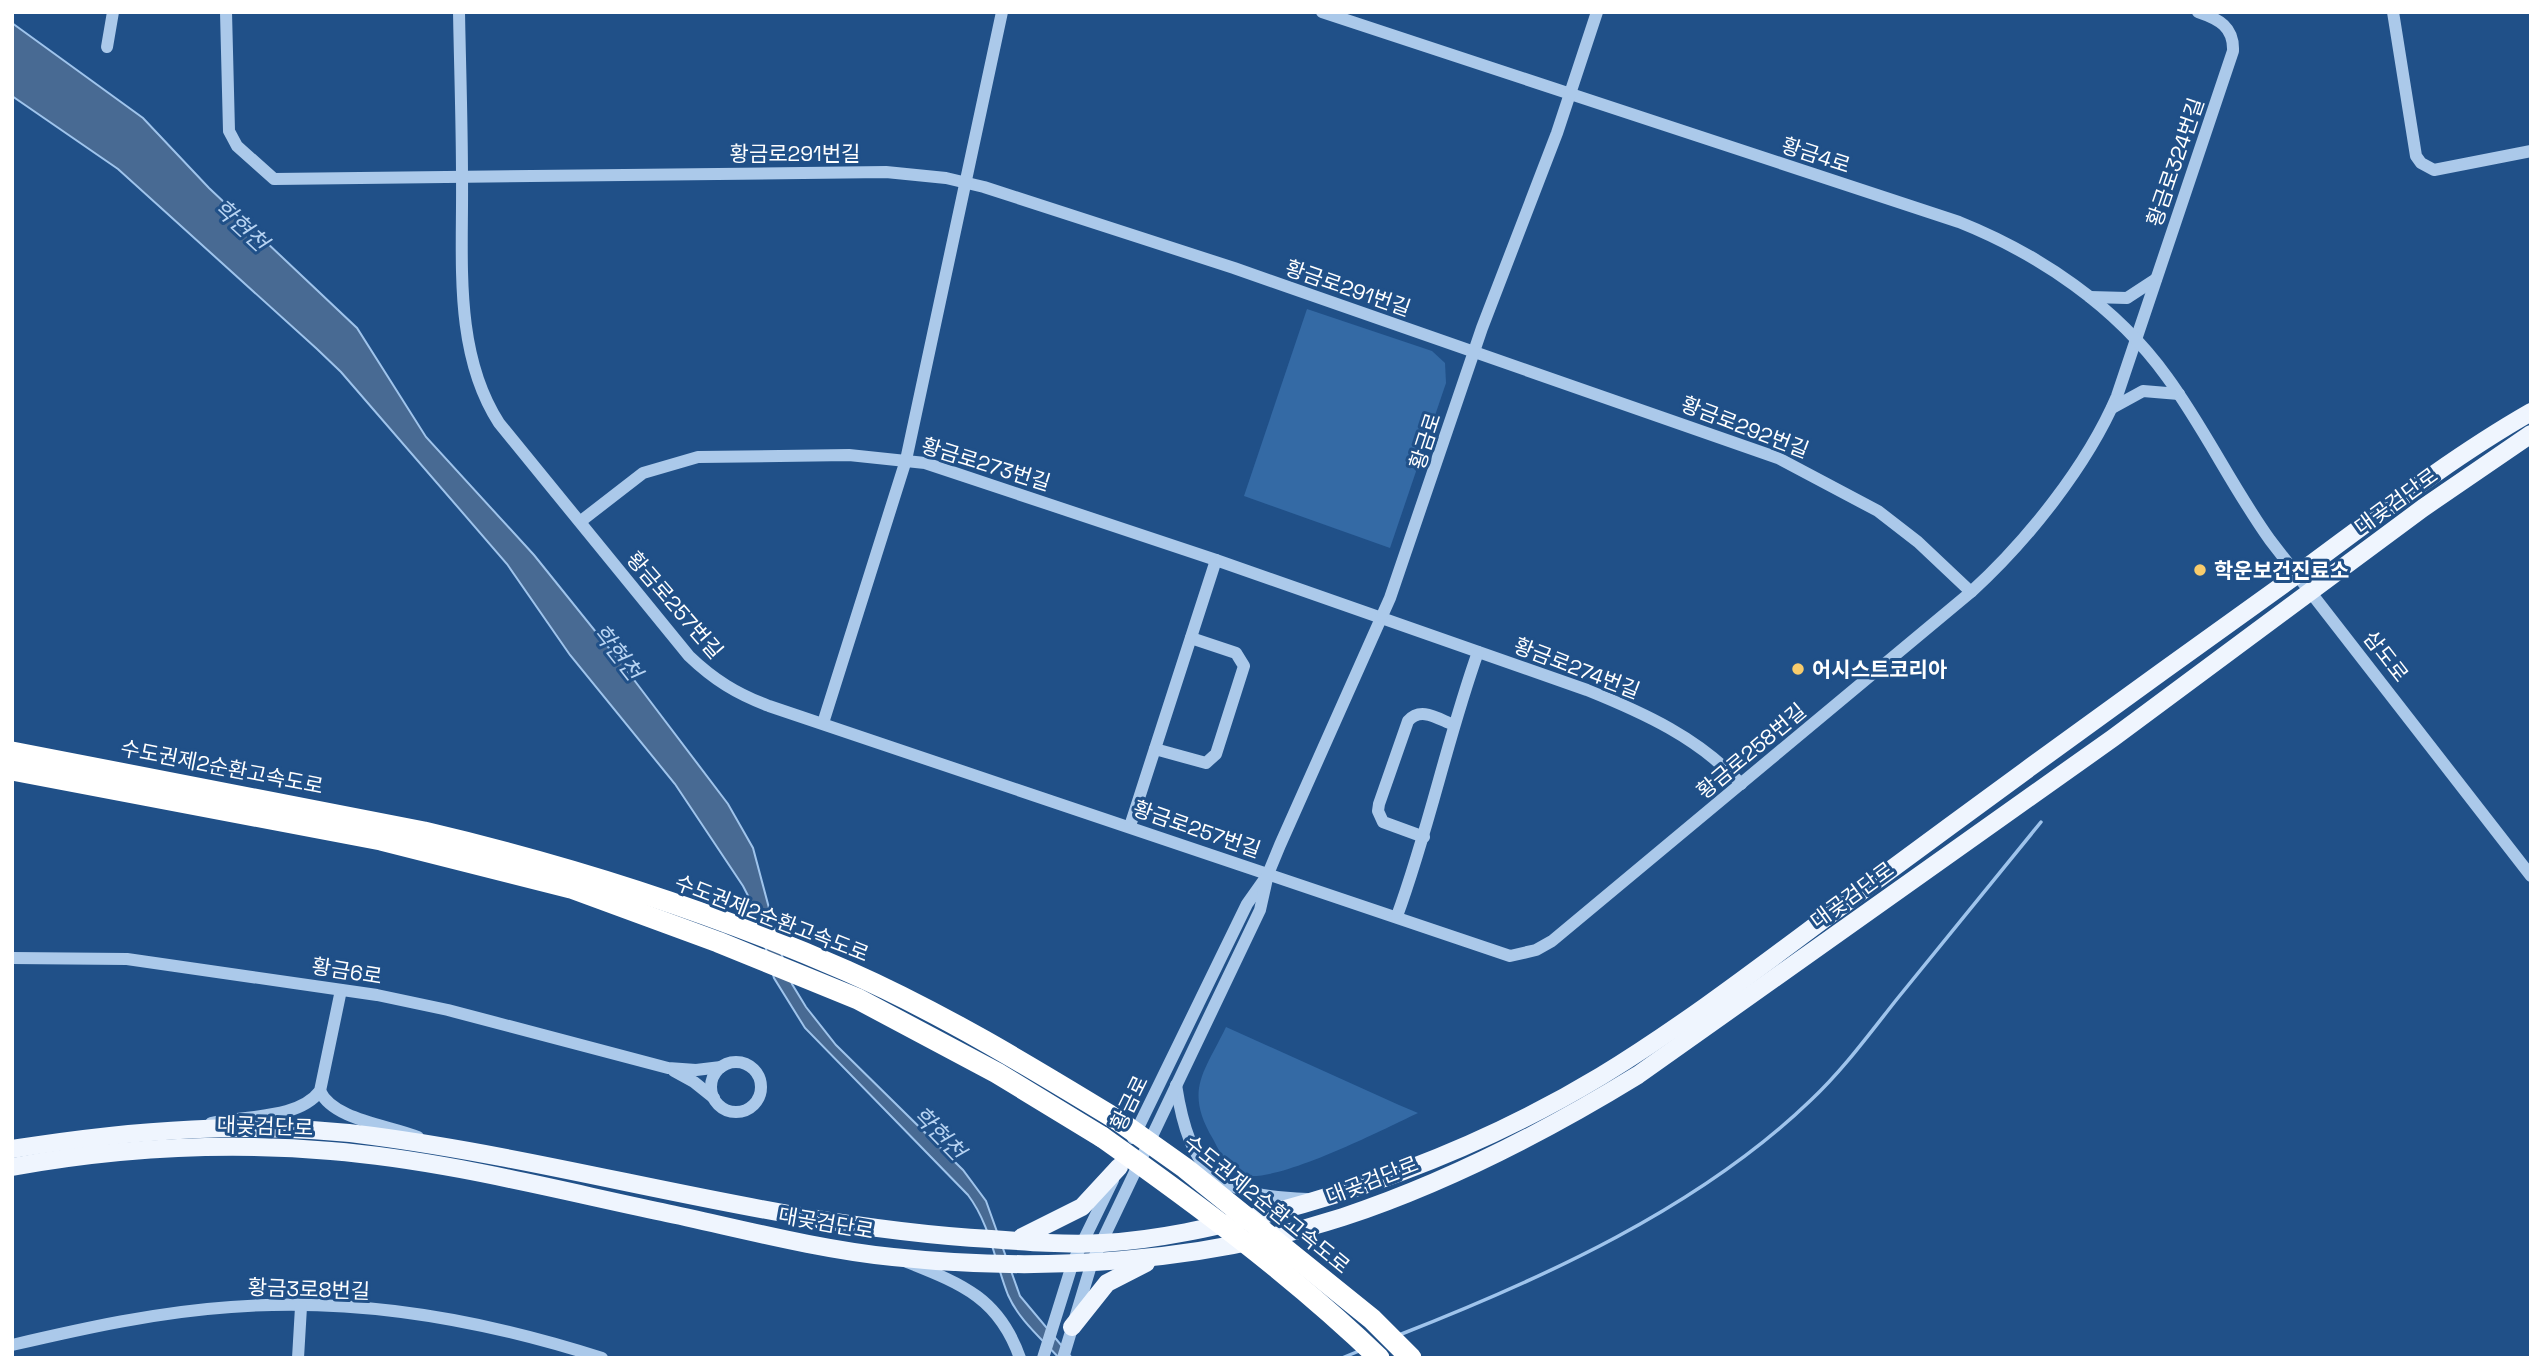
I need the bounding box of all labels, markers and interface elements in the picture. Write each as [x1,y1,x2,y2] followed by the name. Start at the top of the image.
[2140,94,2210,230] street label: 황금로324번길
[1778,131,1854,179] street label: 황금4로
[730,140,860,167] street label: 황금로291번길
[208,192,277,260] water label: 학현천
[1282,254,1414,322] street label: 황금로291번길
[1677,390,1813,464] street label: 황금로292번길
[1403,409,1447,473] street label: 황금로
[918,432,1054,496] street label: 황금로273번길
[2349,462,2443,540] street label: 대곶검단로
[621,546,729,664] street label: 황금로257번길
[2214,557,2349,584] place label: 학운보건진료소
[2192,562,2208,578] marker: 학운보건진료소
[586,618,650,688] water label: 학현천
[2358,625,2414,687] street label: 삼도로
[1510,632,1644,704] street label: 황금로274번길
[1812,656,1947,683] place label: 어시스트코리아
[1790,661,1806,677] marker: 어시스트코리아
[1691,697,1811,805] street label: 황금로258번길
[118,734,326,800] street label: 수도권제2순환고속도로
[1130,795,1264,863] street label: 황금로257번길
[1805,856,1899,934] street label: 대곶검단로
[671,869,873,967] street label: 수도권제2순환고속도로
[310,952,384,990] street label: 황금6로
[1104,1071,1154,1135] street label: 황금로
[906,1100,974,1168] water label: 학현천
[216,1111,314,1141] street label: 대곶검단로
[1179,1129,1355,1279] street label: 수도권제2순환고속도로
[1322,1150,1422,1210] street label: 대곶검단로
[776,1201,876,1245] street label: 대곶검단로
[247,1273,371,1305] street label: 황금3로8번길

